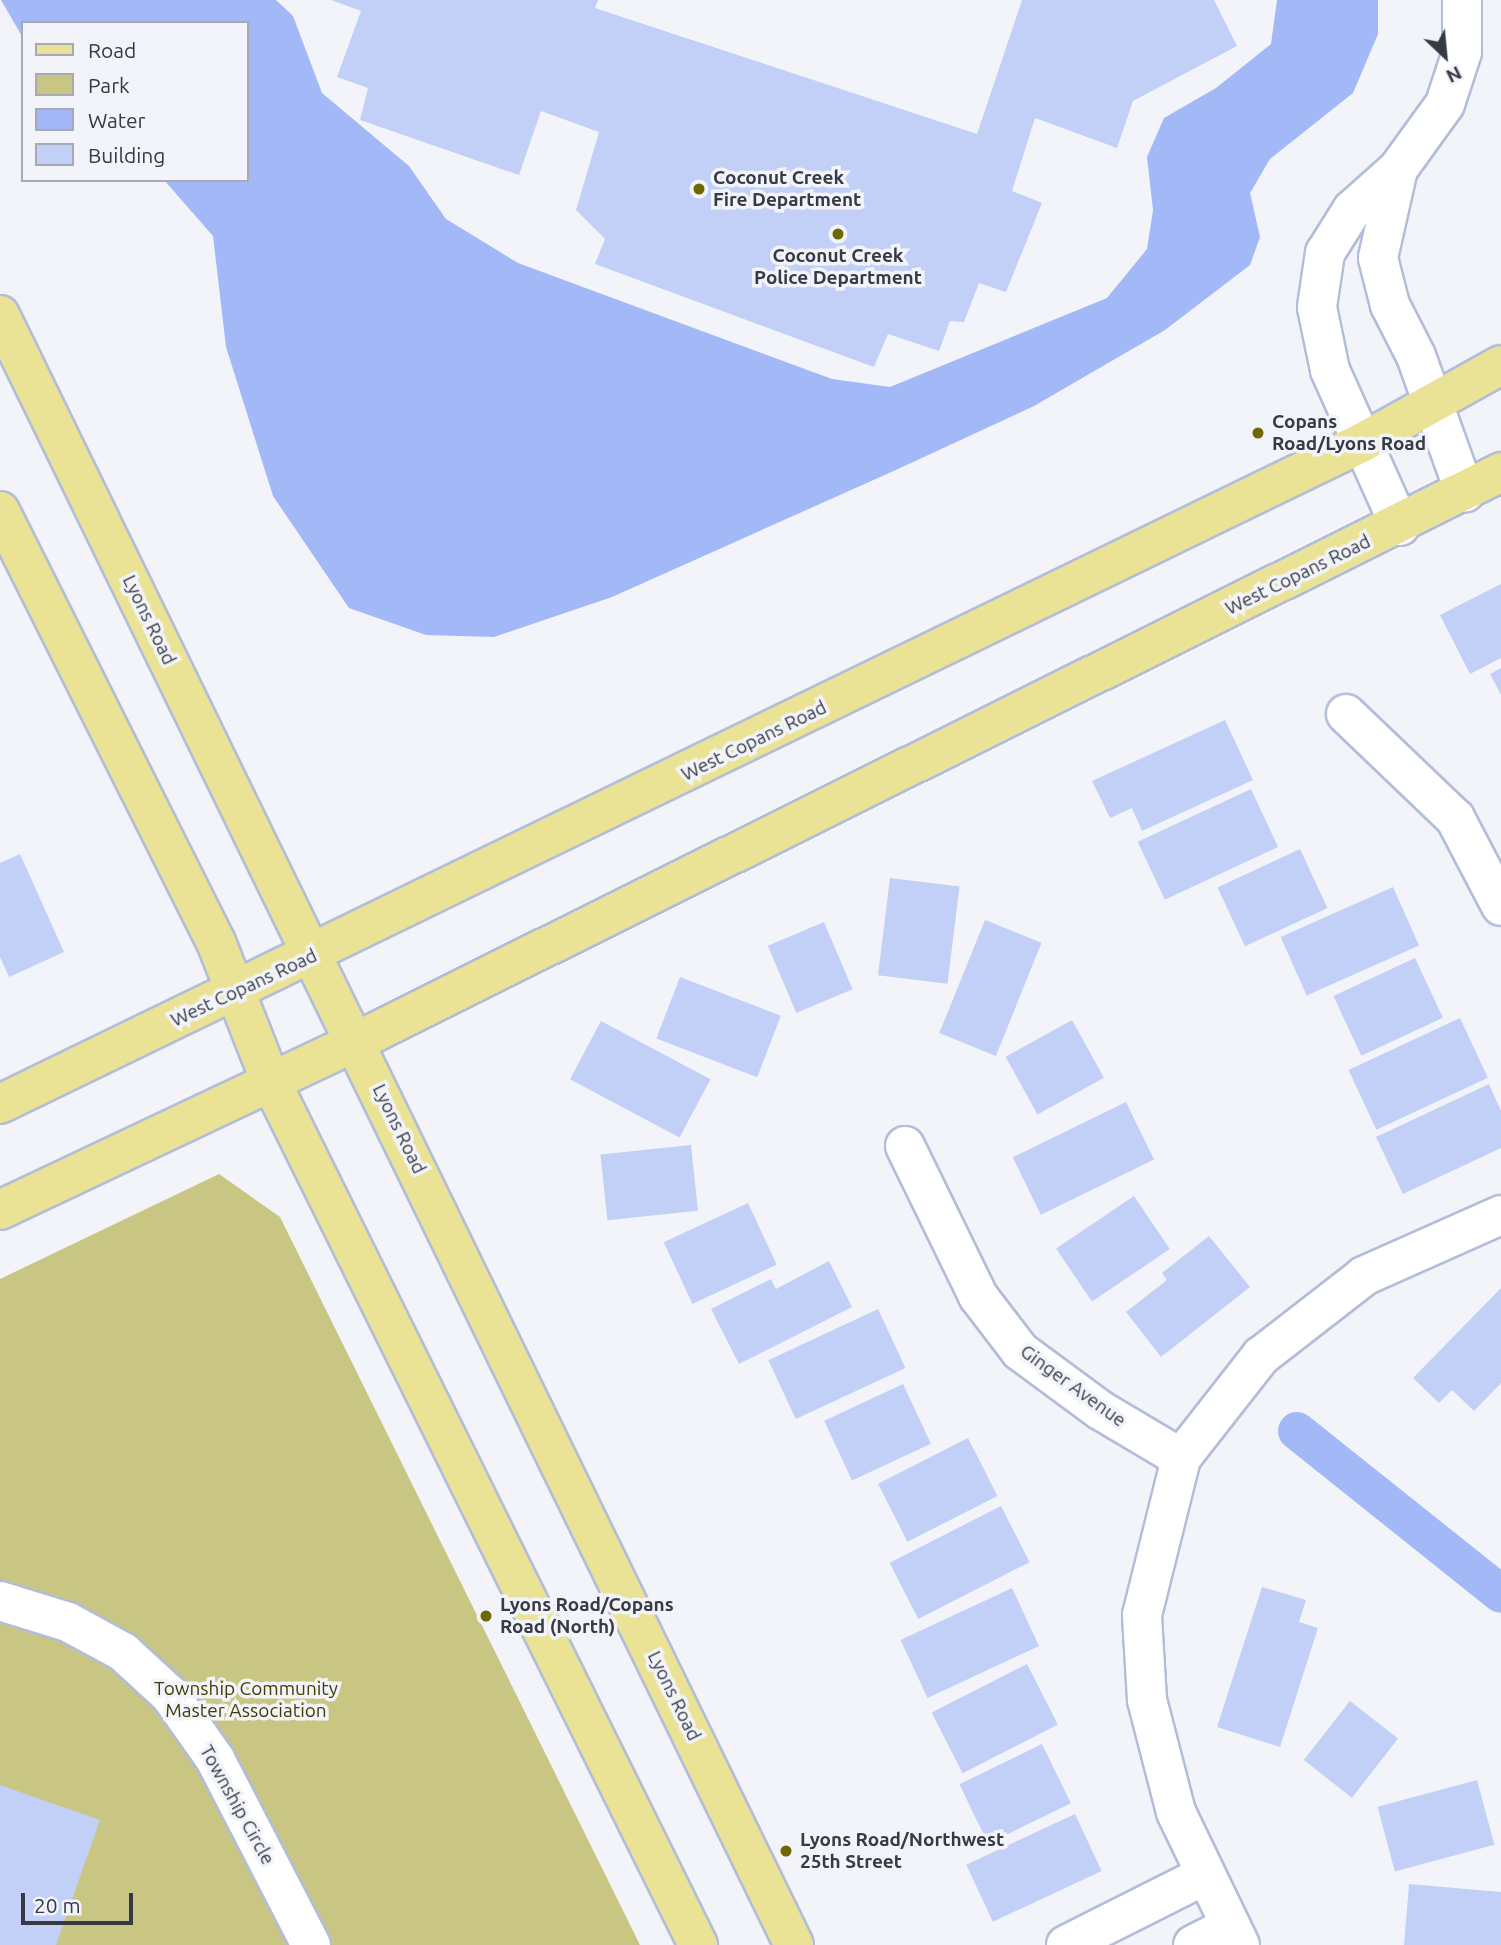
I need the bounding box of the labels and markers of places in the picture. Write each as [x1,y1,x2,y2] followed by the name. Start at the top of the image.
[713,167,861,211] place label: Coconut Creek Fire Department
[691,181,707,197] marker: Coconut Creek Fire Department
[830,226,846,242] marker: Coconut Creek Police Department
[754,245,922,289] place label: Coconut Creek Police Department
[1272,411,1426,455] place label: Copans Road/Lyons Road
[1250,425,1266,441] marker: Copans Road/Lyons Road
[500,1594,674,1638] place label: Lyons Road/Copans Road (North)
[478,1608,494,1624] marker: Lyons Road/Copans Road (North)
[800,1829,1004,1873] place label: Lyons Road/Northwest 25th Street
[778,1843,794,1859] marker: Lyons Road/Northwest 25th Street

